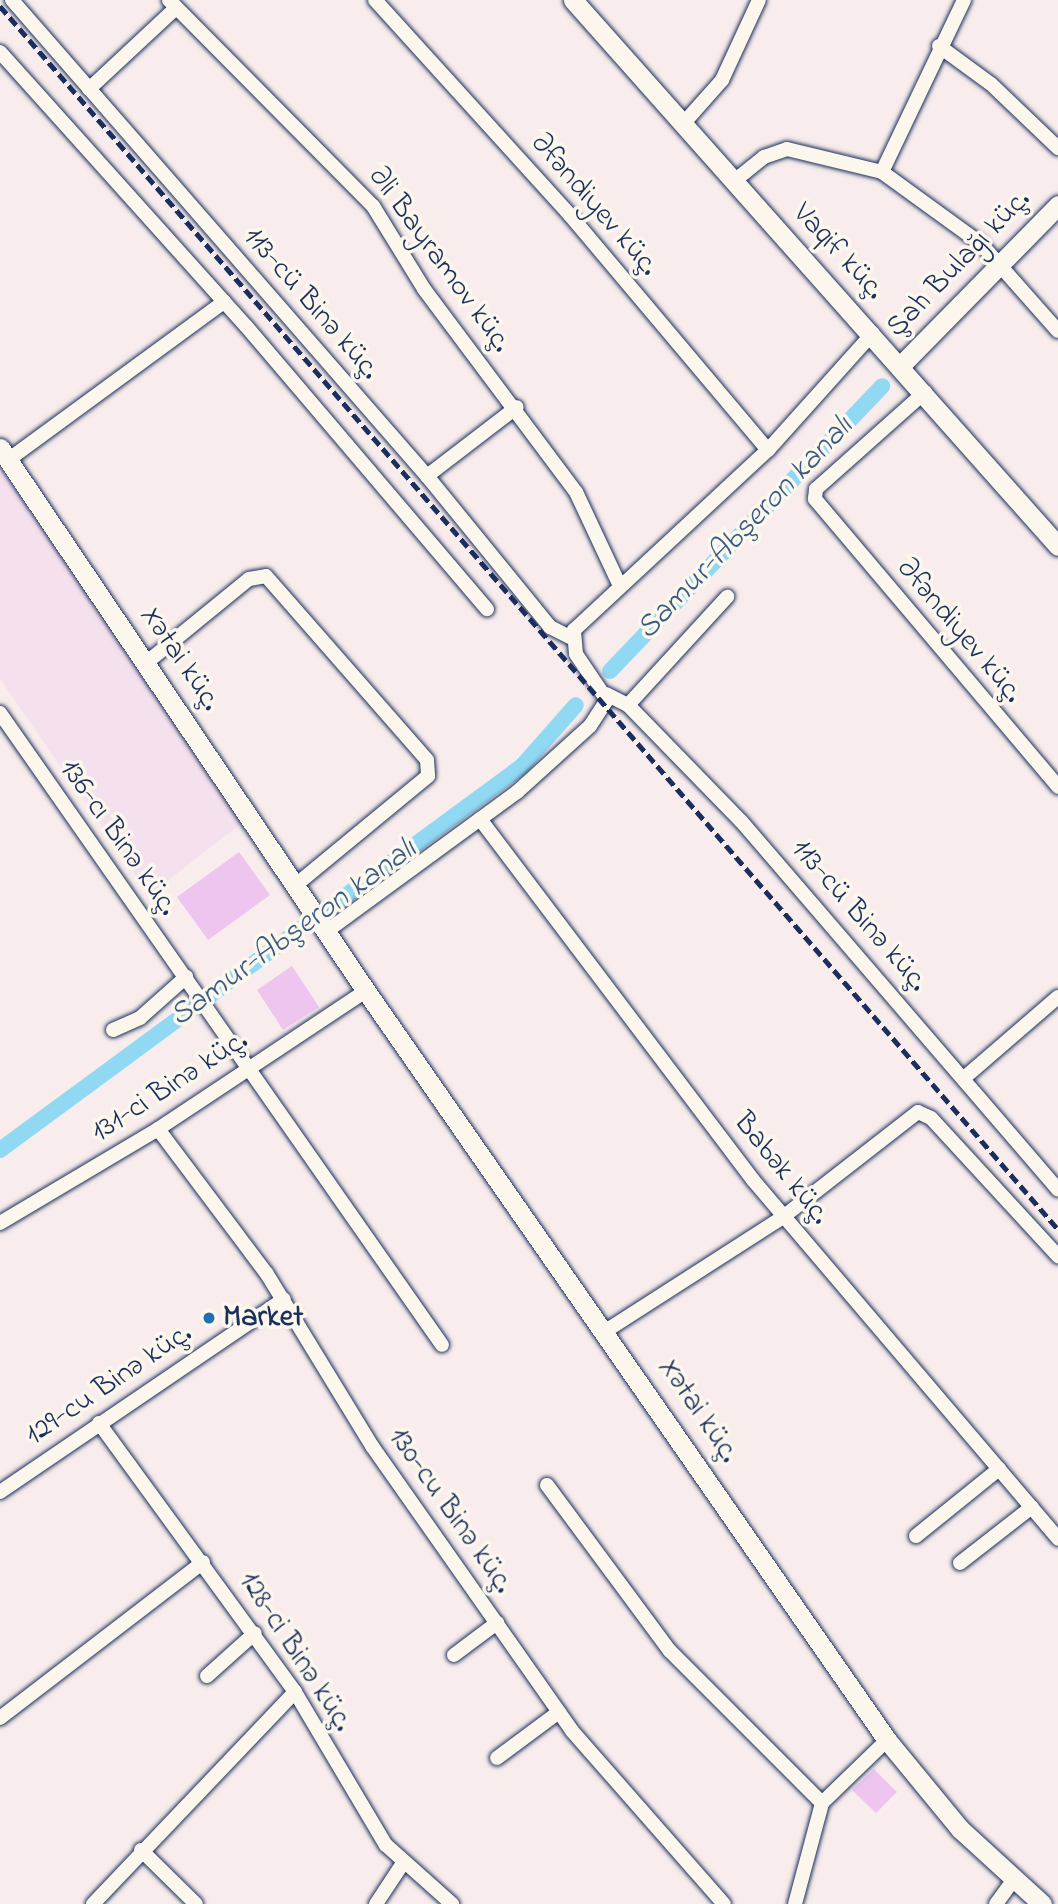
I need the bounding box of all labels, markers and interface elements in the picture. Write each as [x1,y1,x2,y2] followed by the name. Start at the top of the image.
[522,126,666,284] street label: Əfəndiyev küç.
[359,160,519,360] street label: Əli Bayramov küç.
[879,183,1039,345] street label: Şah Bulağı küç.
[784,196,892,308] street label: Vaqif küç.
[235,220,387,388] street label: 113-cü Binə küç.
[629,409,863,649] water label: Samur-Abşeron kanalı
[888,551,1030,711] street label: Əfəndiyev küç.
[132,600,228,718] street label: Xətai küç.
[51,753,185,923] street label: 136-cı Binə küç.
[163,832,425,1036] water label: Samur-Abşeron kanalı
[783,832,935,1000] street label: 113-cü Binə küç.
[85,1023,255,1151] street label: 131-ci Binə küç.
[725,1105,837,1233] street label: Babək küç.
[223,1300,303,1336] place label: Market
[201,1310,217,1326] marker: Market
[19,1316,199,1454] street label: 129-cu Binə küç.
[650,1352,746,1470] street label: Xətai küç.
[380,1421,520,1601] street label: 130-cu Binə küç.
[230,1565,360,1739] street label: 128-ci Binə küç.

